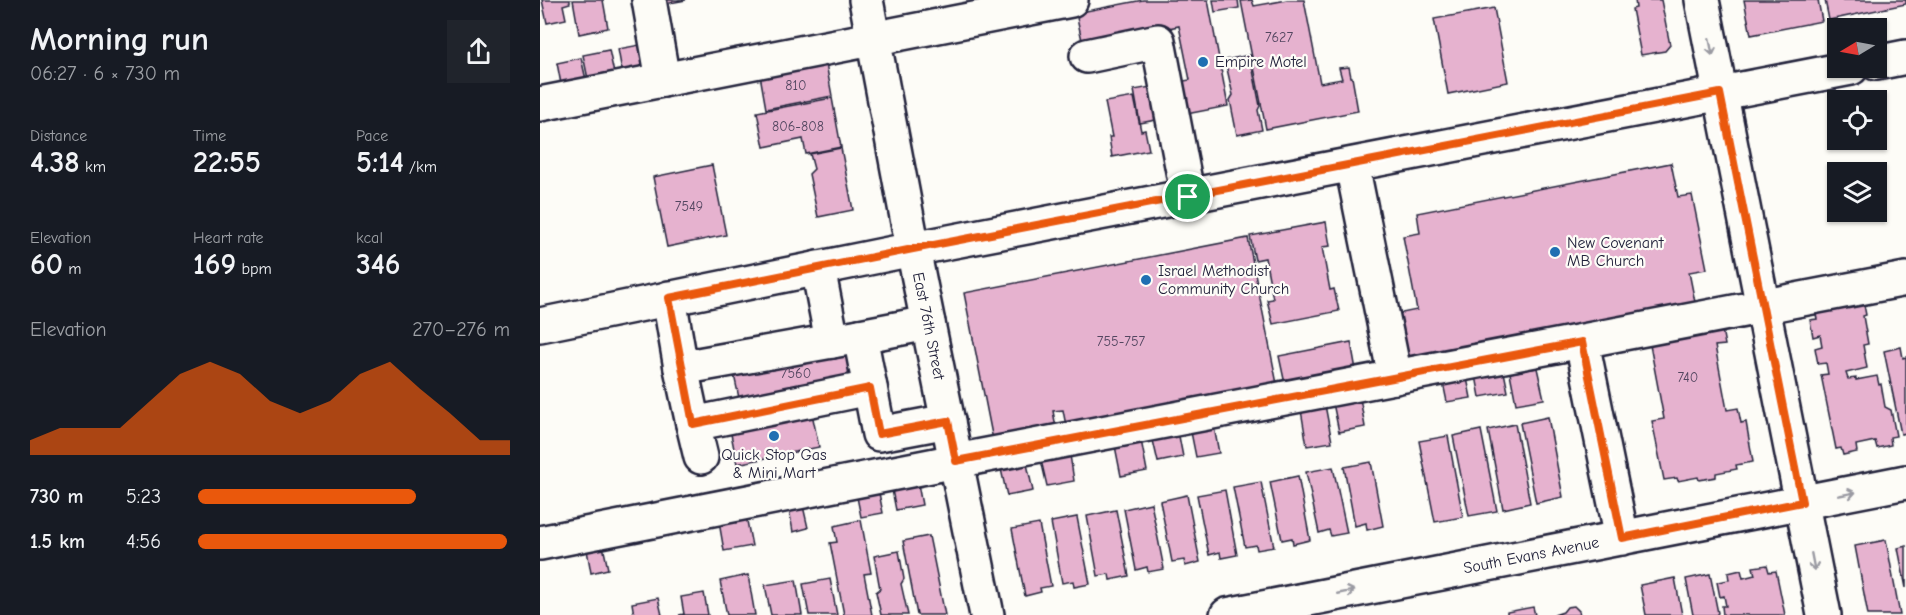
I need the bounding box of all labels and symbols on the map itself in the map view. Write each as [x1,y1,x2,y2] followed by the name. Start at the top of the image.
[1827,18,1887,78] north arrow
[1265,29,1293,46] house number: 7627
[1706,36,1717,56] one-way arrow
[1215,53,1307,71] place label: Empire Motel
[1196,55,1210,69] marker: Empire Motel
[785,77,807,94] house number: 810
[772,118,824,135] house number: 806-808
[1162,171,1213,222] pin
[675,198,703,215] house number: 7549
[1567,234,1664,270] place label: New Covenant MB Church
[1548,245,1562,259] marker: New Covenant MB Church
[1158,262,1289,298] place label: Israel Methodist Community Church
[909,271,948,382] street label: East 76th Street
[1139,273,1153,287] marker: Israel Methodist Community Church
[1097,333,1146,350] house number: 755-757
[781,365,811,382] house number: 7560
[1678,369,1698,386] house number: 740
[767,429,781,443] marker: Quick Stop Gas & Mini Mart
[721,446,827,482] place label: Quick Stop Gas & Mini Mart
[1836,488,1856,499] one-way arrow
[1462,533,1601,578] street label: South Evans Avenue
[1808,553,1820,572] one-way arrow
[1336,586,1355,597] one-way arrow

